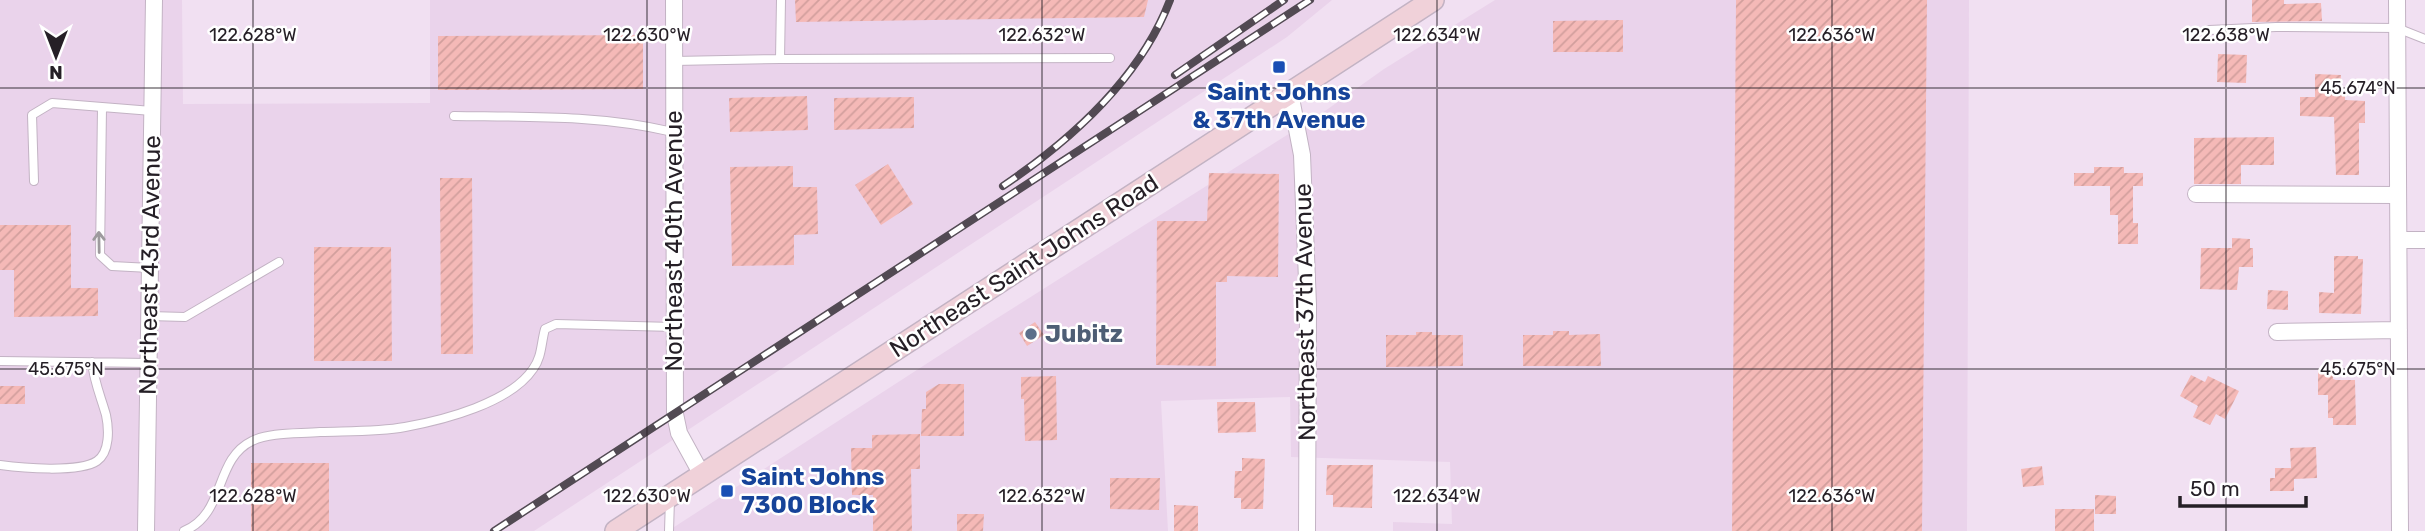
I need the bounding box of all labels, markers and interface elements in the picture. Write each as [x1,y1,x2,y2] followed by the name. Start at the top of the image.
[21,21,91,91] north arrow
[209,24,297,46] text: 122.628°W
[603,24,691,46] text: 122.630°W
[999,24,1085,46] text: 122.632°W
[1393,24,1481,46] text: 122.634°W
[1788,24,1876,46] text: 122.636°W
[2182,24,2270,46] text: 122.638°W
[1271,59,1287,75] marker: Saint Johns & 37th Avenue
[49,61,63,84] text: N
[2320,77,2396,99] text: 45.674°N
[1192,78,1366,134] place label: Saint Johns & 37th Avenue
[660,110,688,372] street label: Northeast 40th Avenue
[134,135,166,395] street label: Northeast 43rd Avenue
[884,169,1164,363] street label: Northeast Saint Johns Road
[1289,183,1321,441] street label: Northeast 37th Avenue
[93,231,106,254] one-way arrow
[1045,320,1123,348] place label: Jubitz
[1023,326,1039,342] marker: Jubitz
[28,358,104,380] text: 45.675°N
[2320,358,2396,380] text: 45.675°N
[741,463,885,519] place label: Saint Johns 7300 Block
[2180,464,2306,508] scale bar
[2190,476,2240,501] text: 50 m
[719,483,735,499] marker: Saint Johns 7300 Block
[209,485,297,507] text: 122.628°W
[603,485,691,507] text: 122.630°W
[999,485,1085,507] text: 122.632°W
[1393,485,1481,507] text: 122.634°W
[1788,485,1876,507] text: 122.636°W

